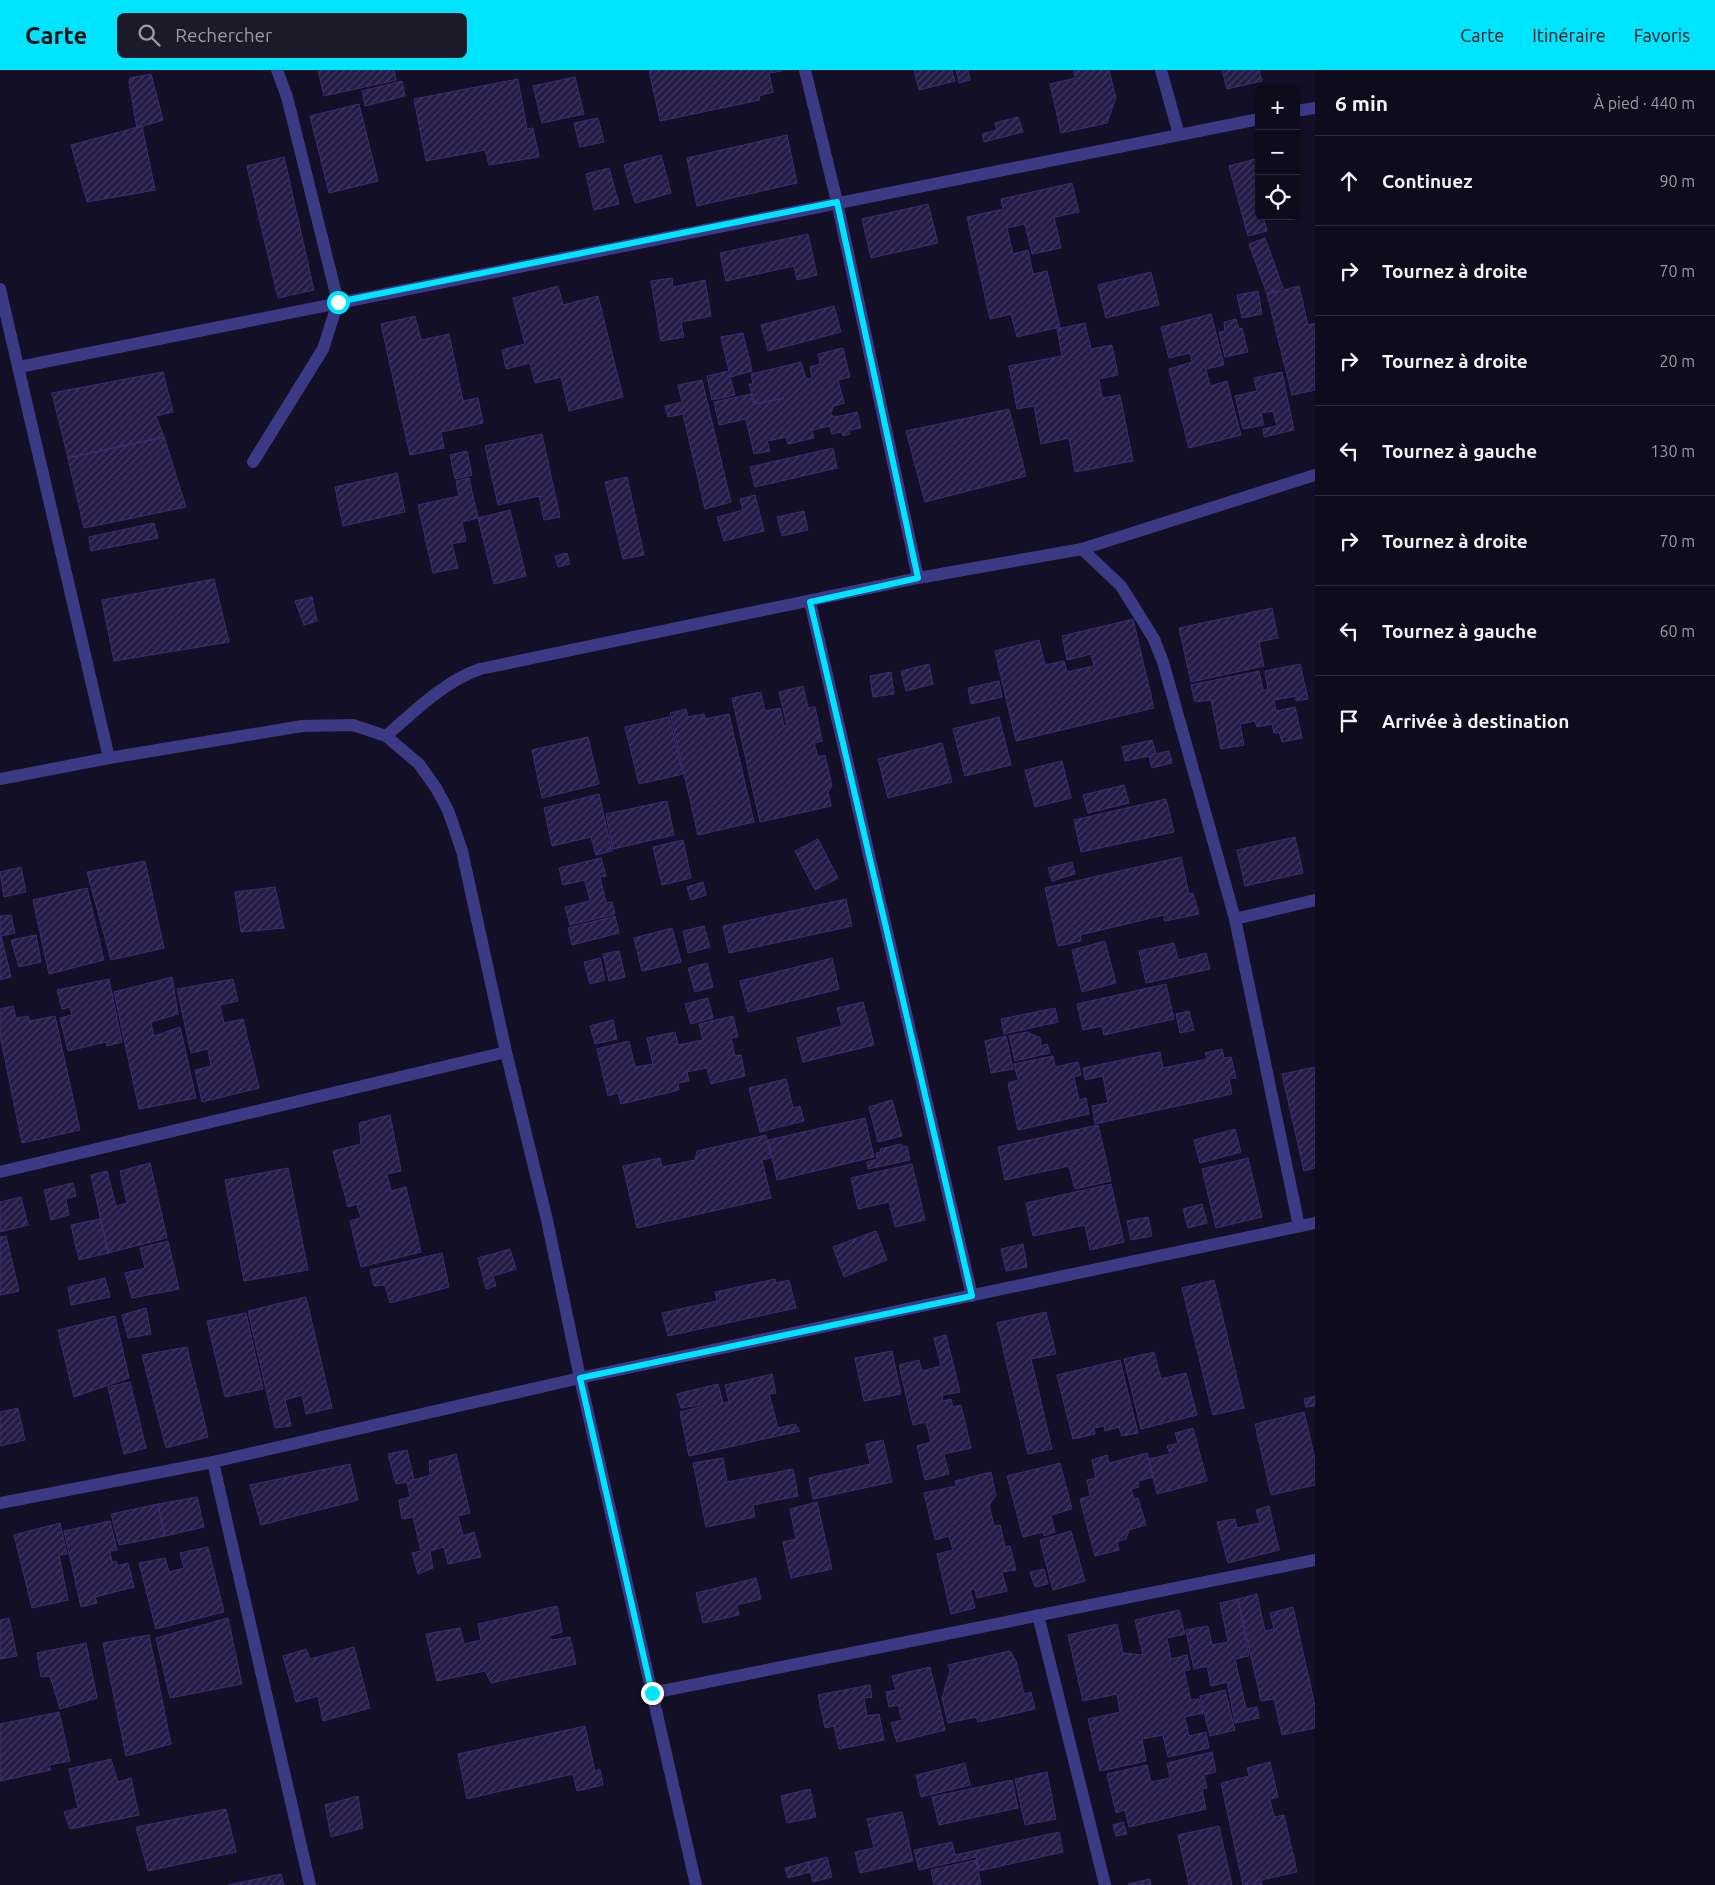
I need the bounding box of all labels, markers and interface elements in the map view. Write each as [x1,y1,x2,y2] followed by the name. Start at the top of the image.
[117,13,467,58] search box
[135,21,163,49] icon: search
[25,22,87,49] text: Carte
[175,24,272,46] text: Rechercher
[1460,25,1504,45] text: Carte
[1532,25,1606,45] text: Itinéraire
[1634,25,1690,45] text: Favoris
[1255,85,1300,220] map controls
[1255,85,1300,130] button: +
[1335,91,1388,115] text: 6 min
[1594,94,1695,112] text: À pied · 440 m
[1255,130,1300,175] button: −
[1335,167,1363,195] icon: ahead
[1382,170,1472,192] text: Continuez
[1659,172,1695,190] text: 90 m
[1255,175,1300,220] button: locate
[1335,257,1363,285] icon: right
[1382,260,1528,282] text: Tournez à droite
[1659,262,1695,280] text: 70 m
[327,291,350,314] route start
[1335,347,1363,375] icon: right
[1382,350,1528,372] text: Tournez à droite
[1659,352,1695,370] text: 20 m
[1335,437,1363,465] icon: left
[1382,440,1537,462] text: Tournez à gauche
[1650,442,1695,460] text: 130 m
[1335,527,1363,555] icon: right
[1382,530,1528,552] text: Tournez à droite
[1659,532,1695,550] text: 70 m
[1335,617,1363,645] icon: left
[1382,620,1537,642] text: Tournez à gauche
[1659,622,1695,640] text: 60 m
[1335,707,1363,735] icon: arrive
[1382,710,1569,732] text: Arrivée à destination
[641,1682,664,1705] route end

